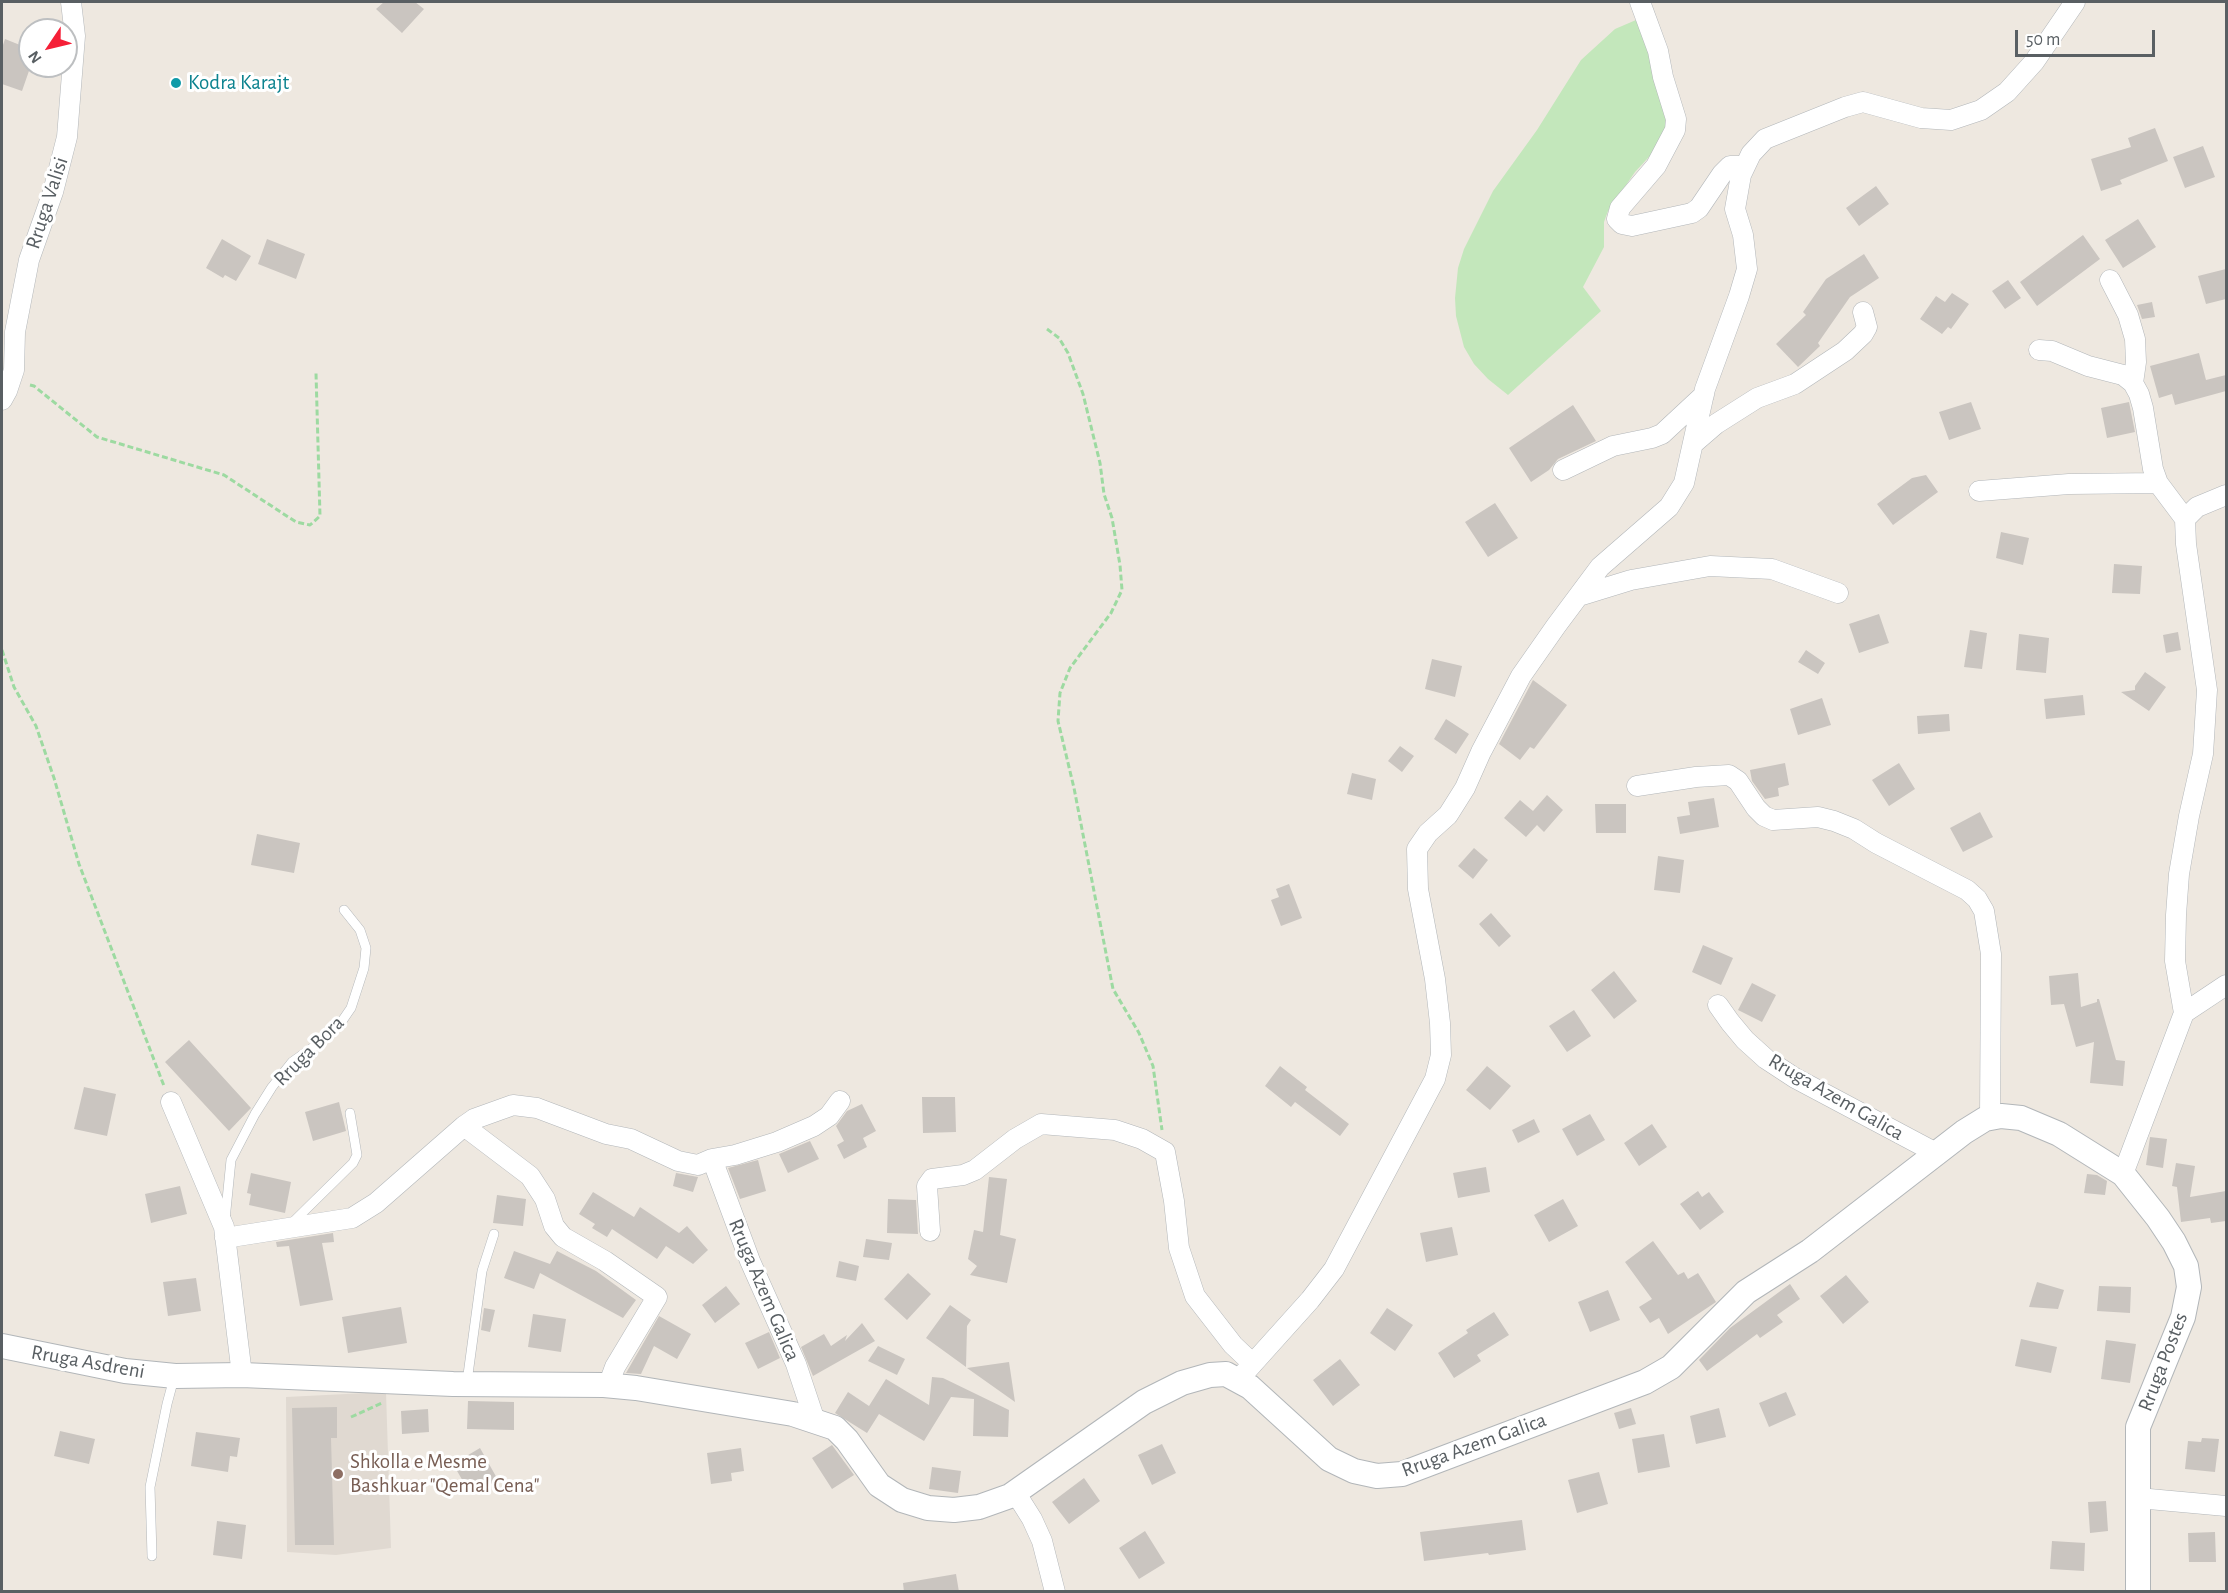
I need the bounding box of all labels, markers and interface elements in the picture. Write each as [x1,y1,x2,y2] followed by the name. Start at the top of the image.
[18,18,78,78] north arrow
[2018,18,2158,56] scale bar
[2026,31,2060,49] text: 50 m
[25,48,45,66] text: N
[188,70,289,96] place label: Kodra Karajt
[169,76,183,90] marker: Kodra Karajt
[20,154,74,252] street label: Rruga Valisi
[268,1010,350,1092] street label: Rruga Bora
[1764,1048,1908,1146] street label: Rruga Azem Galica
[723,1215,805,1365] street label: Rruga Azem Galica
[2133,1309,2193,1415] street label: Rruga Postes
[29,1340,147,1384] street label: Rruga Asdreni
[1398,1407,1550,1483] street label: Rruga Azem Galica
[350,1449,540,1499] place label: Shkolla e Mesme Bashkuar "Qemal Cena"
[331,1467,345,1481] marker: Shkolla e Mesme Bashkuar "Qemal Cena"

